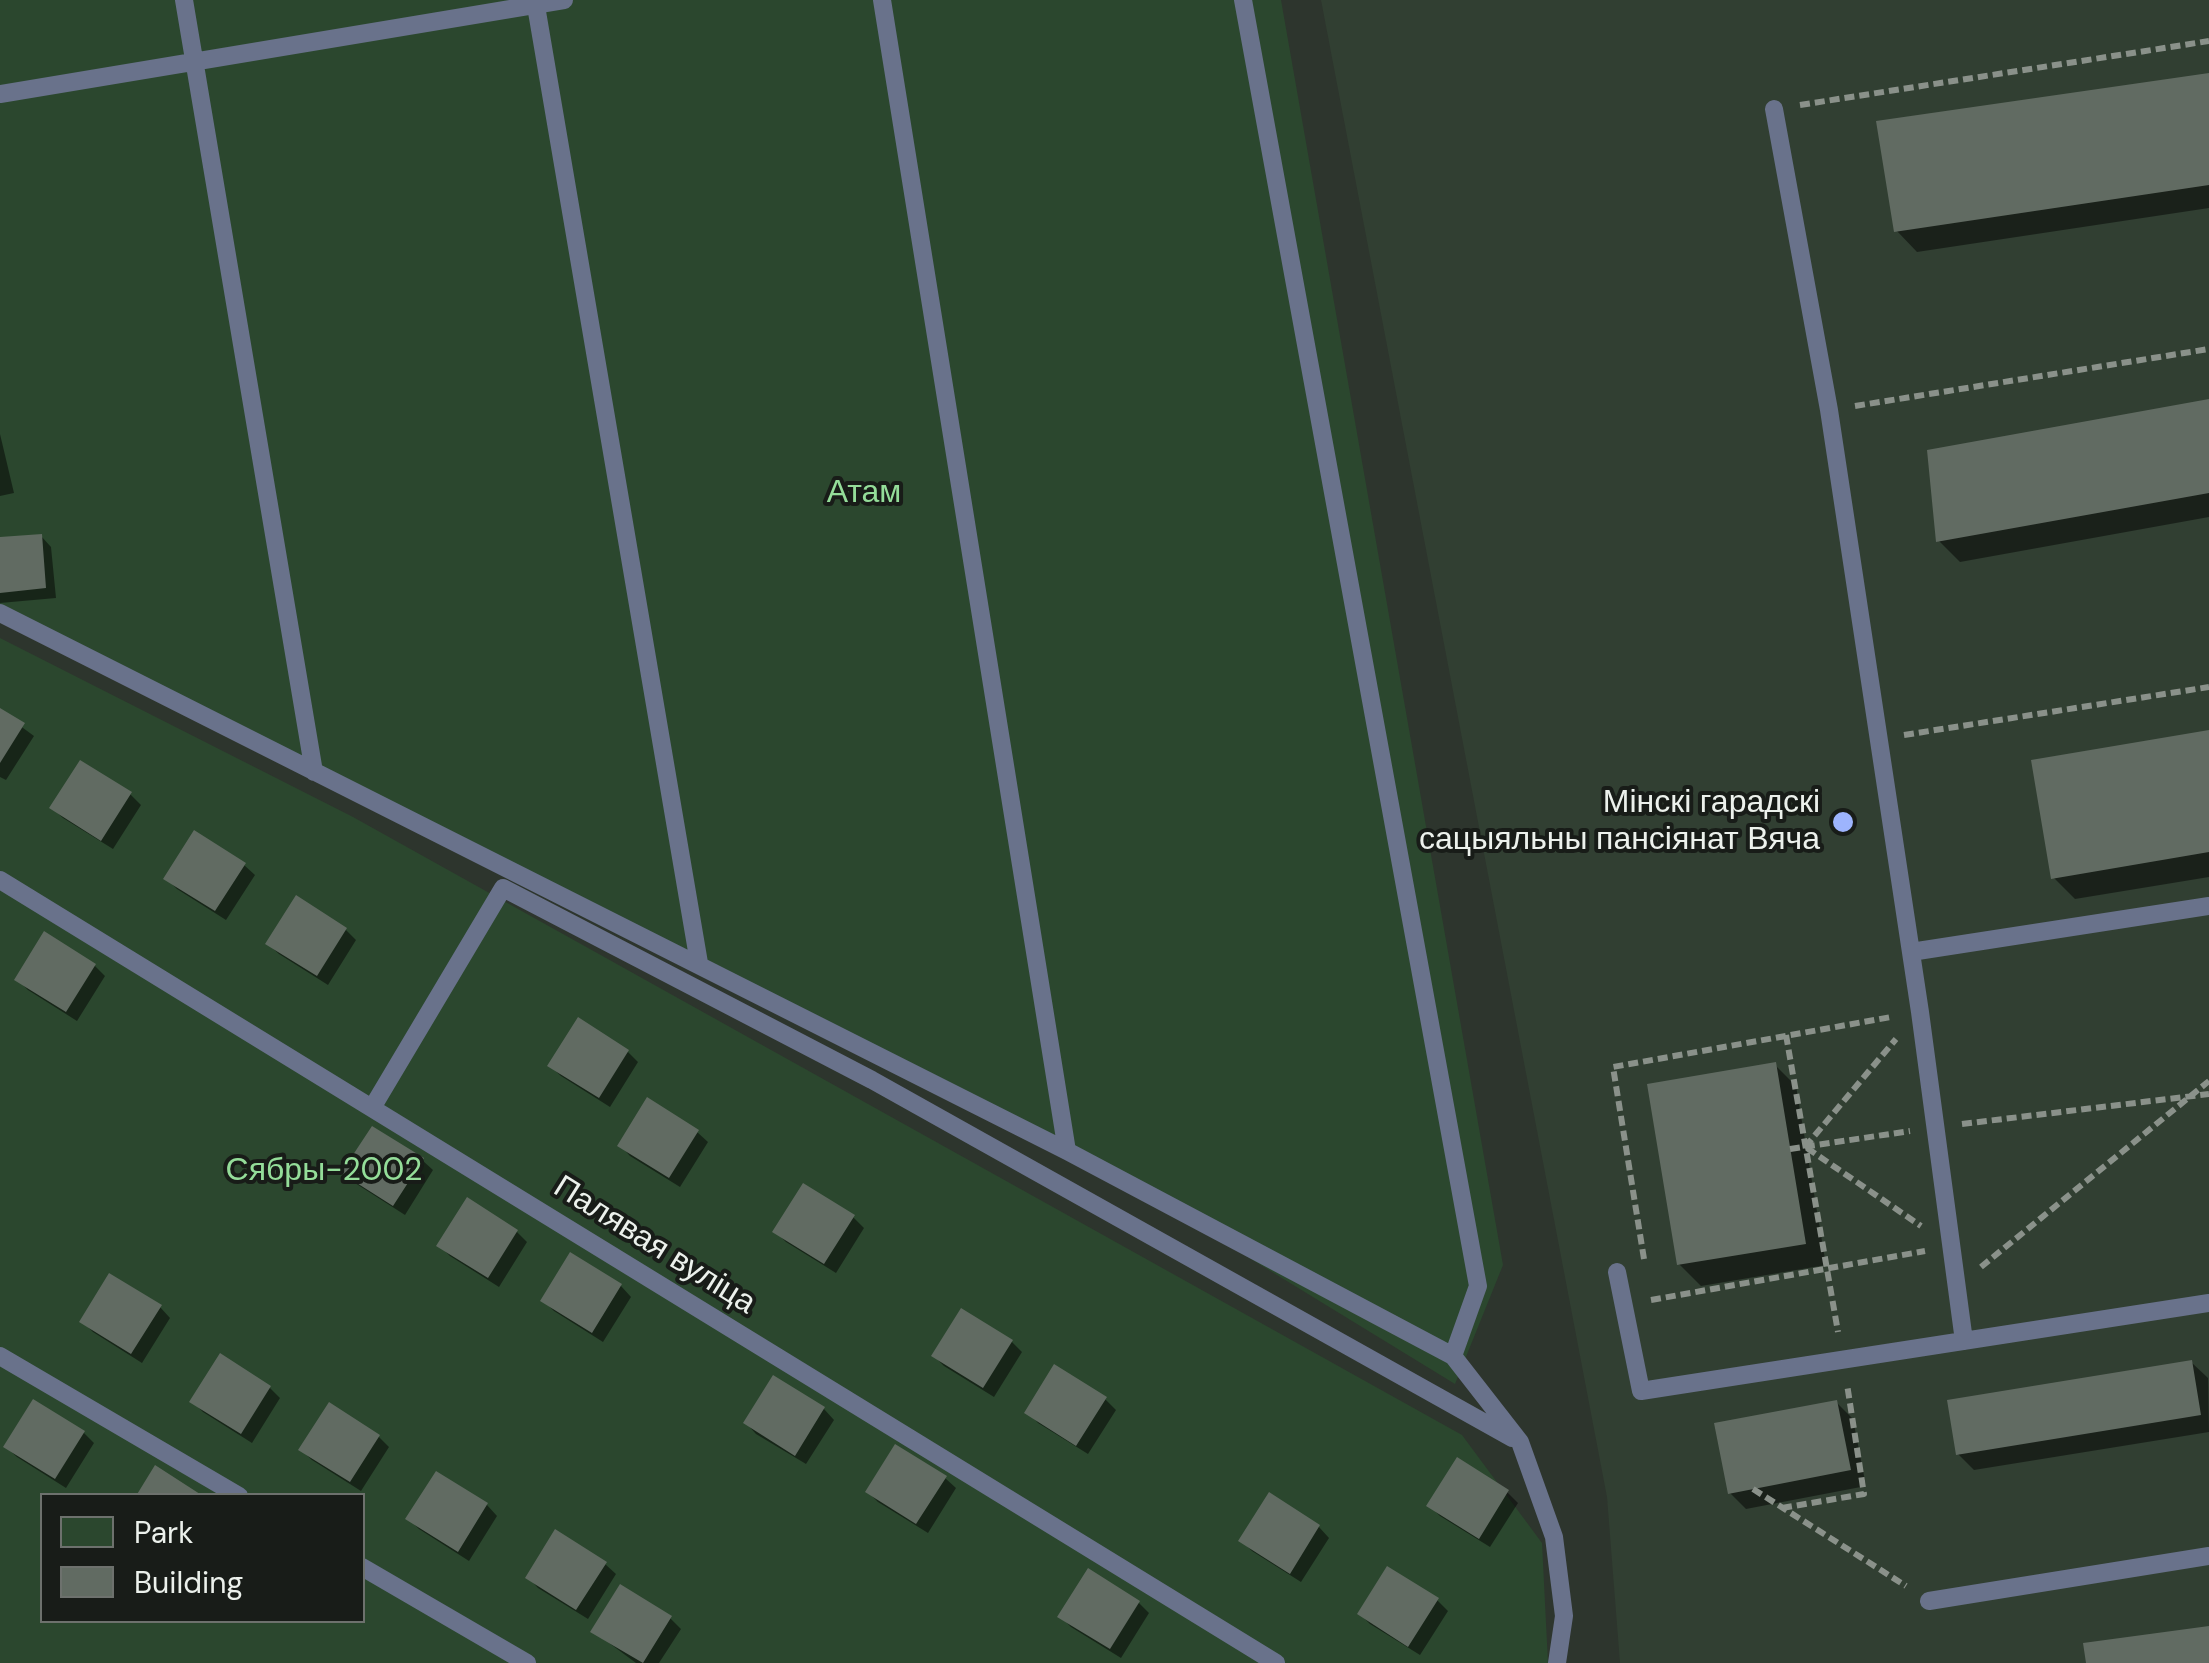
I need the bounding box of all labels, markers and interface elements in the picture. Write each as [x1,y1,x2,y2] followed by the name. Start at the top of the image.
[827,475,901,513] park label: Атам
[1419,785,1820,860] place label: Мінскі гарадскі сацыяльны пансіянат Вяча
[1830,809,1856,835] marker: Мінскі гарадскі сацыяльны пансіянат Вяча
[226,1153,422,1191] park label: Сябры-2002
[546,1169,762,1323] street label: Палявая вуліца
[40,1493,365,1623] legend
[134,1513,193,1552] text: Park
[134,1563,243,1602] text: Building

